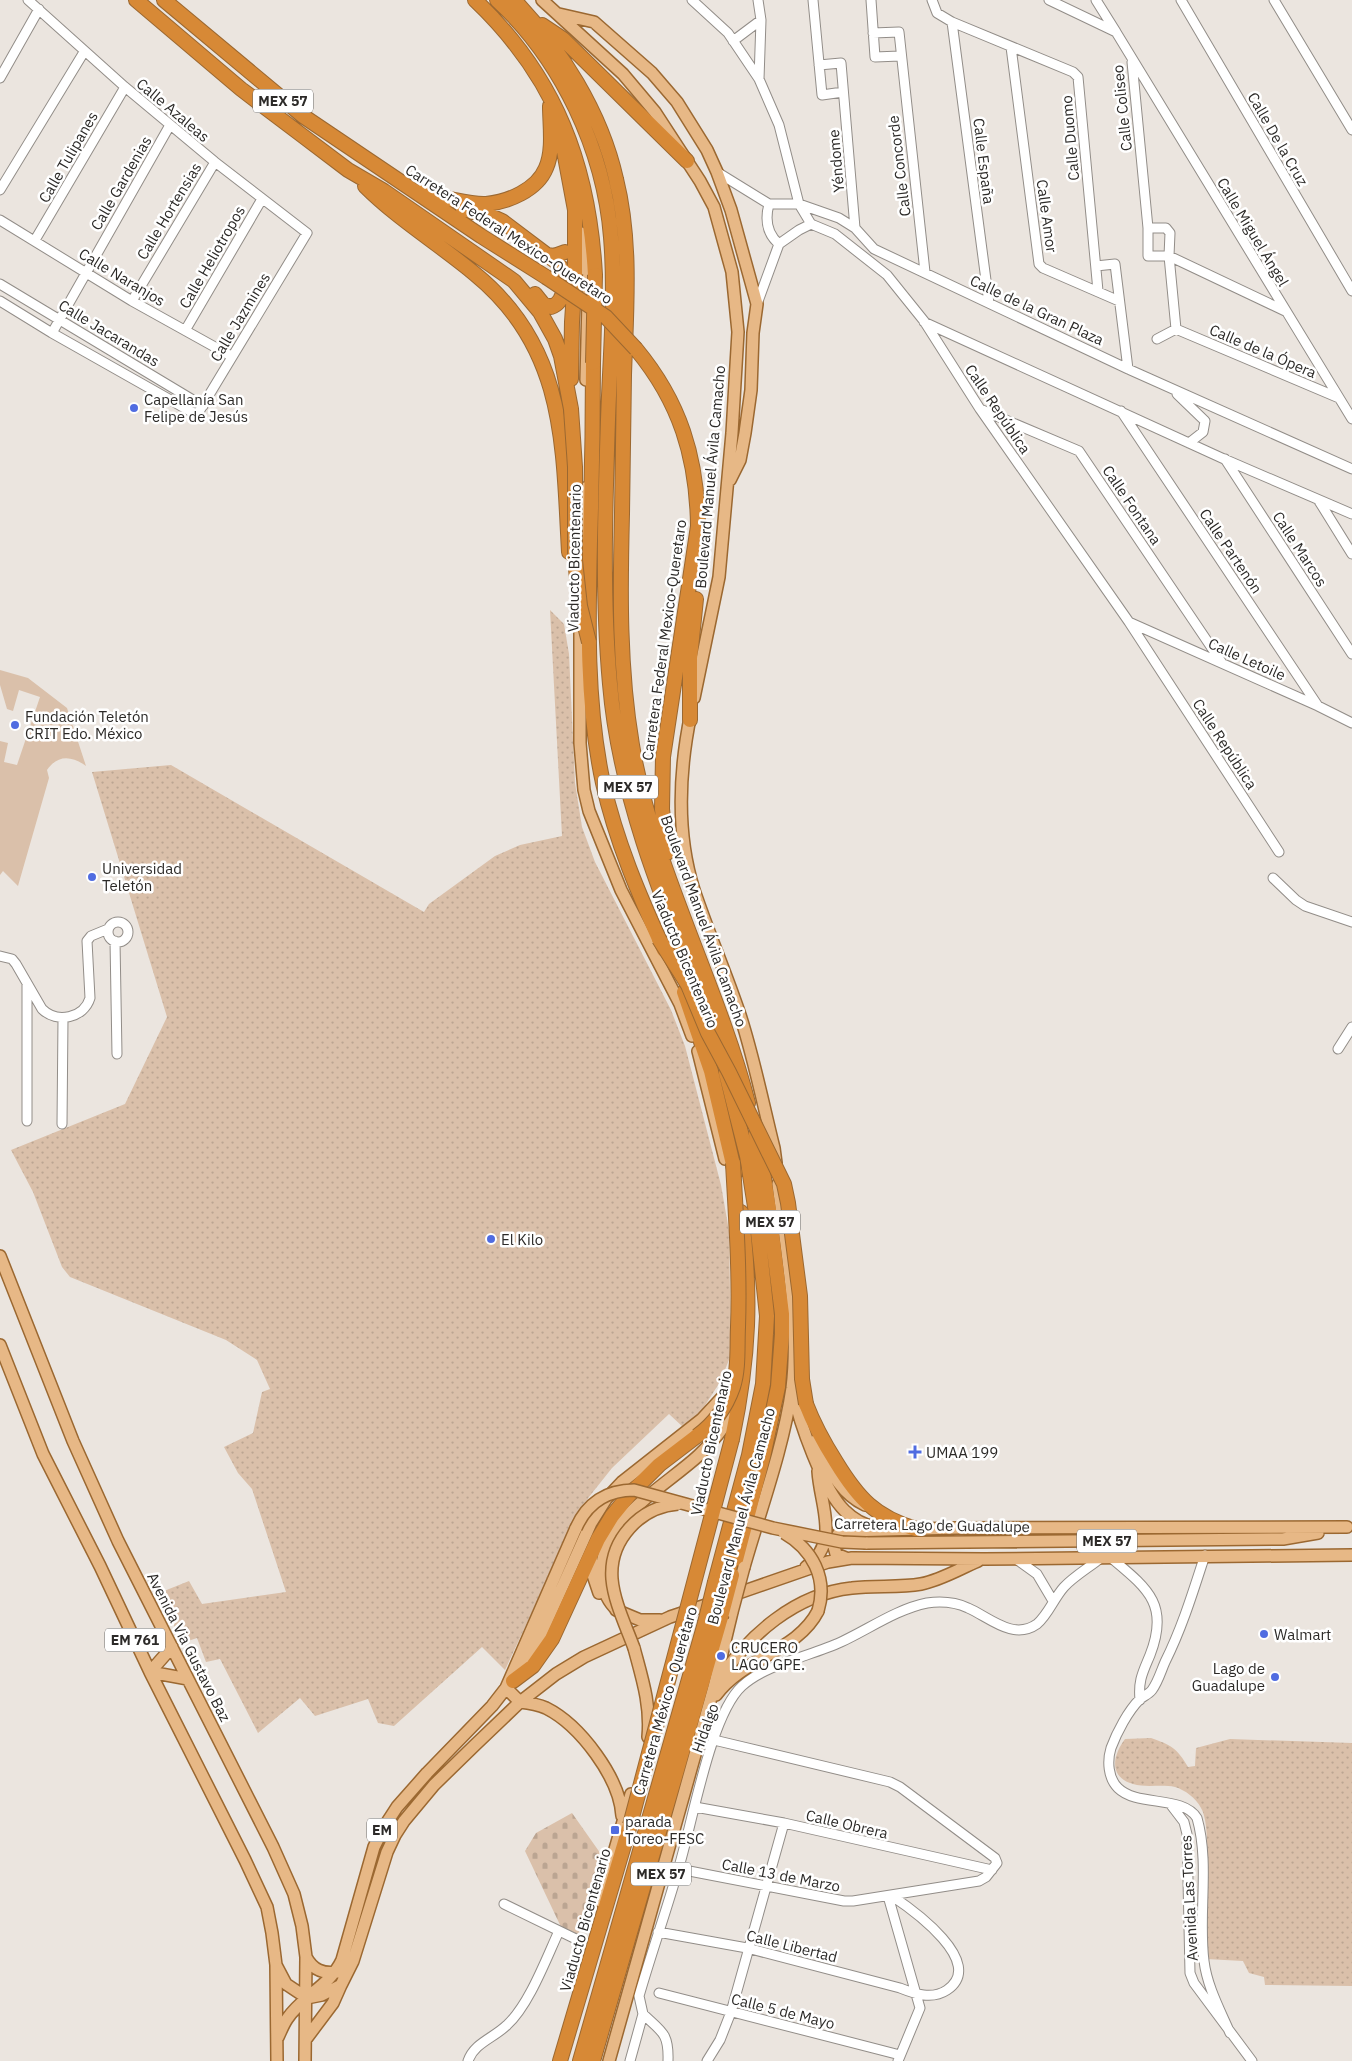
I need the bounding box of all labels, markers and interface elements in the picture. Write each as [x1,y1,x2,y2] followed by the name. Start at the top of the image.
[1108,64,1136,152] street label: Calle Coliseo
[133,74,213,146] street label: Calle Azaleas
[1244,89,1312,189] street label: Calle De la Cruz
[253,90,313,112] road number: MEX 57
[1057,94,1083,182] street label: Calle Duomo
[34,108,102,206] street label: Calle Tulipanes
[883,114,915,218] street label: Calle Concorde
[969,117,999,205] street label: Calle España
[824,129,848,193] street label: Yéndome
[86,133,156,233] street label: Calle Gardenias
[133,159,205,263] street label: Calle Hortensias
[402,160,616,308] street label: Carretera Federal Mexico-Queretaro
[1213,174,1293,290] street label: Calle Miguel Ángel
[1032,178,1062,254] street label: Calle Amor
[175,202,249,312] street label: Calle Heliotropos
[75,244,169,310] street label: Calle Naranjos
[206,269,274,365] street label: Calle Jazmines
[967,271,1107,349] street label: Calle de la Gran Plaza
[55,295,163,371] street label: Calle Jacarandas
[1207,320,1319,382] street label: Calle de la Ópera
[961,361,1035,457] street label: Calle República
[691,365,729,589] street label: Boulevard Manuel Ávila Camacho
[144,390,248,426] place label: Capellanía San Felipe de Jesús
[128,402,140,414] marker: Capellanía San Felipe de Jesús
[1098,462,1166,548] street label: Calle Fontana
[563,484,585,632] street label: Viaducto Bicentenario
[1196,505,1266,597] street label: Calle Partenón
[1269,508,1331,590] street label: Calle Marcos
[638,518,690,762] street label: Carretera Federal Mexico-Queretaro
[1205,634,1289,684] street label: Calle Letoile
[1189,695,1261,793] street label: Calle República
[25,707,149,743] place label: Fundación Teletón CRIT Edo. México
[9,719,21,731] marker: Fundación Teletón CRIT Edo. México
[598,776,658,799] road number: MEX 57
[657,813,751,1029] street label: Boulevard Manuel Ávila Camacho
[102,859,182,895] place label: Universidad Teletón
[86,871,98,883] marker: Universidad Teletón
[647,887,723,1031] street label: Viaducto Bicentenario
[740,1210,800,1234] road number: MEX 57
[501,1230,543,1249] place label: El Kilo
[485,1233,497,1245] marker: El Kilo
[686,1369,736,1517] street label: Viaducto Bicentenario
[703,1405,779,1627] street label: Boulevard Manuel Ávila Camacho
[926,1443,998,1462] place label: UMAA 199
[908,1445,922,1459] marker: UMAA 199
[834,1514,1030,1536] street label: Carretera Lago de Guadalupe
[1077,1530,1137,1552] road number: MEX 57
[143,1569,235,1725] street label: Avenida Via Gustavo Baz
[629,1604,701,1798] street label: Carretera México - Querétaro
[1274,1625,1331,1644] place label: Walmart
[105,1628,165,1652] road number: EM 761
[1258,1628,1270,1640] marker: Walmart
[731,1638,805,1674] place label: CRUCERO LAGO GPE.
[715,1650,727,1662] marker: CRUCERO LAGO GPE.
[1192,1659,1265,1695] place label: Lago de Guadalupe
[1269,1671,1281,1683] marker: Lago de Guadalupe
[687,1701,723,1755] street label: Hidalgo
[804,1805,890,1843] street label: Calle Obrera
[625,1812,704,1848] place label: parada Toreo-FESC
[367,1818,397,1842] road number: EM
[609,1824,621,1836] marker: parada Toreo-FESC
[1176,1835,1202,1961] street label: Avenida Las Torres
[555,1846,615,1994] street label: Viaducto Bicentenario
[720,1854,842,1896] street label: Calle 13 de Marzo
[631,1862,691,1886] road number: MEX 57
[745,1926,839,1966] street label: Calle Libertad
[729,1989,837,2033] street label: Calle 5 de Mayo

